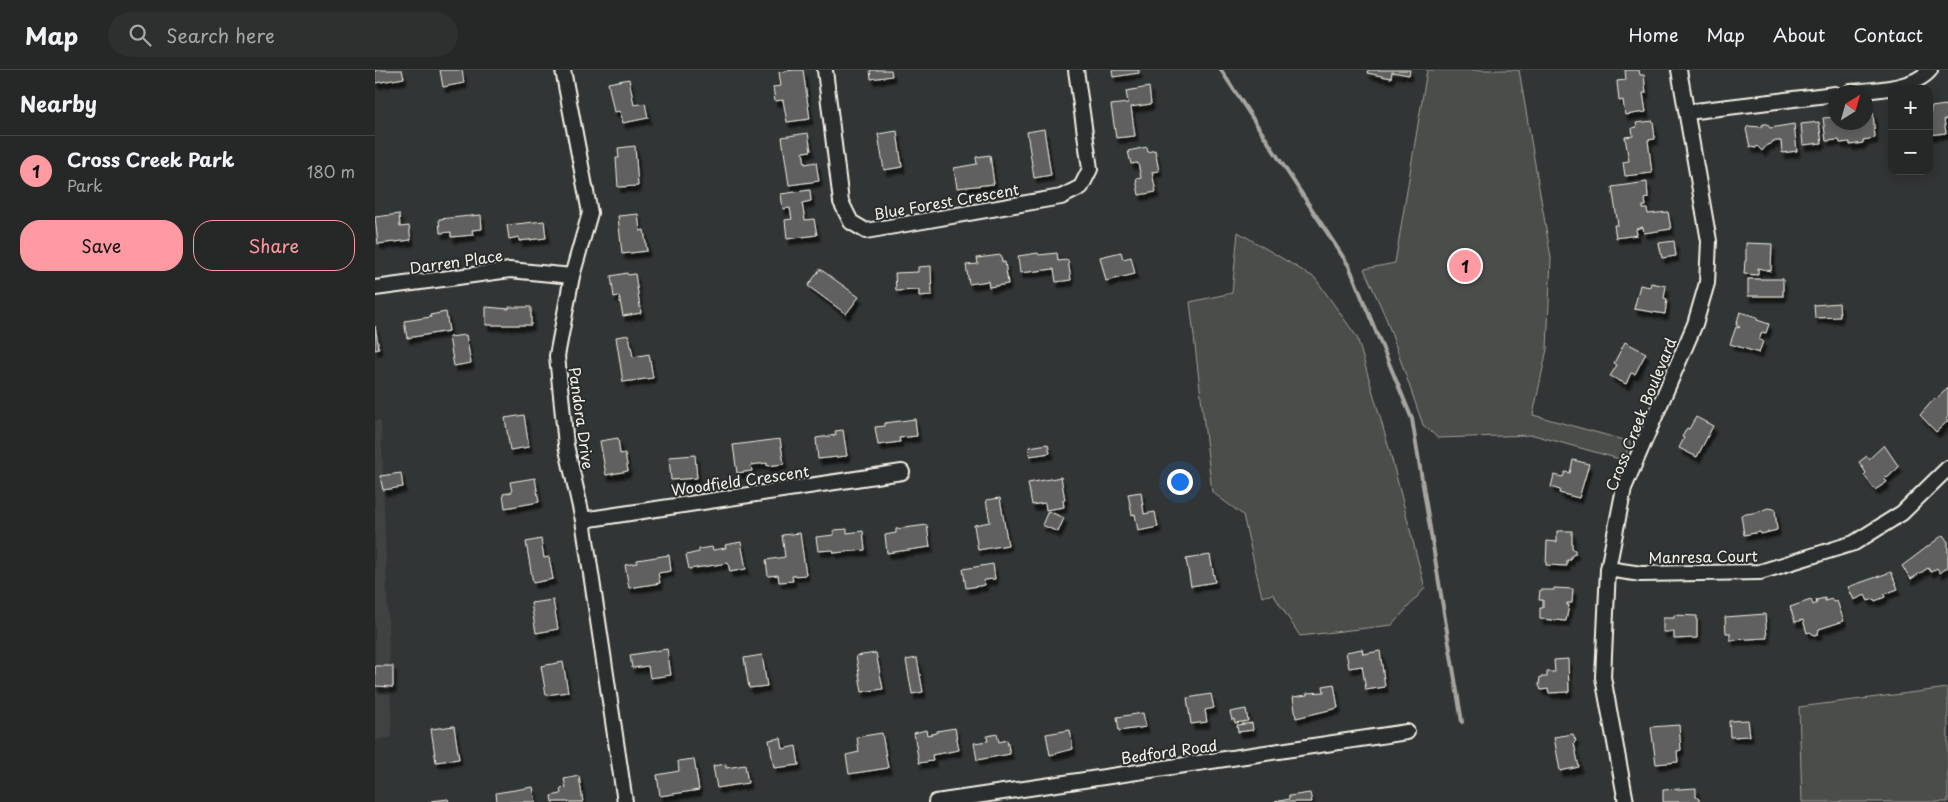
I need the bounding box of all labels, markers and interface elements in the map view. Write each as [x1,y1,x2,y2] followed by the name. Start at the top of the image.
[108,12,458,57] search box
[25,17,78,53] text: Map
[126,21,154,49] icon: search
[166,21,275,49] text: Search here
[1628,21,1678,48] text: Home
[1706,21,1745,48] text: Map
[1773,21,1825,48] text: About
[1853,21,1923,48] text: Contact
[1828,85,1873,130] north arrow
[1888,85,1933,175] map controls
[1888,85,1933,130] button: +
[20,87,97,119] text: Nearby
[1888,130,1933,175] button: −
[67,145,234,173] text: Cross Creek Park
[32,159,40,183] text: 1
[307,159,355,183] text: 180 m
[67,173,103,197] text: Park
[871,177,1021,225] street label: Blue Forest Crescent
[20,220,183,271] button: Save
[193,220,355,271] button: Share
[408,243,504,279] street label: Darren Place
[1449,247,1481,285] pin: 1
[1599,334,1681,494] street label: Cross Creek Boulevard
[563,365,601,471] street label: Pandora Drive
[670,459,810,501] street label: Woodfield Crescent
[1167,469,1193,495] your location
[1648,544,1758,568] street label: Manresa Court
[1119,733,1219,769] street label: Bedford Road

